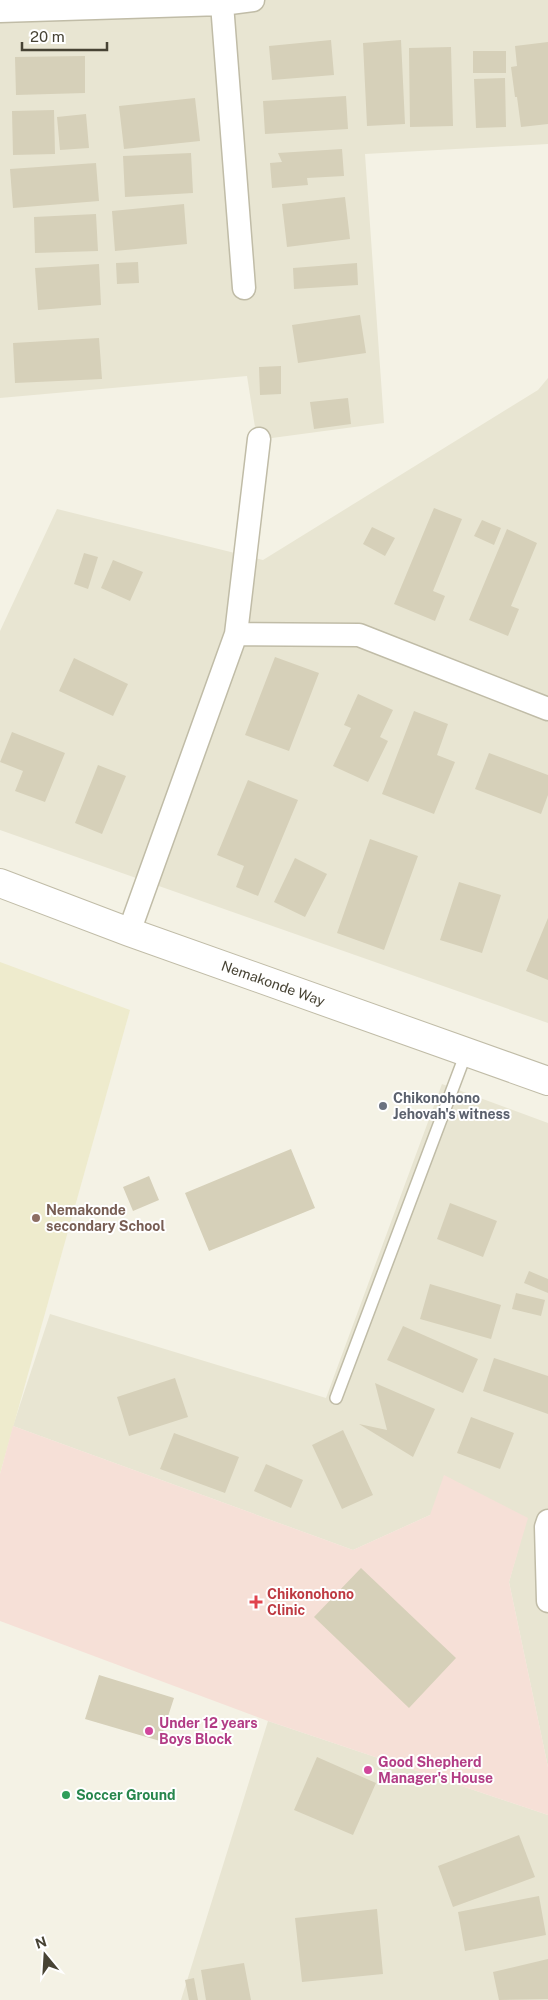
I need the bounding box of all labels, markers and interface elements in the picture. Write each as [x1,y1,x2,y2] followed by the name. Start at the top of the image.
[22,20,108,52] scale bar
[30,28,65,45] text: 20 m
[219,957,328,1009] street label: Nemakonde Way
[393,1090,510,1122] place label: Chikonohono Jehovah's witness
[377,1100,389,1112] marker: Chikonohono Jehovah's witness
[46,1202,165,1234] place label: Nemakonde secondary School
[30,1212,42,1224] marker: Nemakonde secondary School
[267,1586,354,1618] place label: Chikonohono Clinic
[249,1595,263,1609] marker: Chikonohono Clinic
[159,1715,258,1747] place label: Under 12 years Boys Block
[143,1725,155,1737] marker: Under 12 years Boys Block
[378,1754,493,1786] place label: Good Shepherd Manager's House
[362,1764,374,1776] marker: Good Shepherd Manager's House
[76,1787,176,1803] place label: Soccer Ground
[60,1789,72,1801] marker: Soccer Ground
[20,1930,70,1980] north arrow
[33,1933,49,1952] text: N

